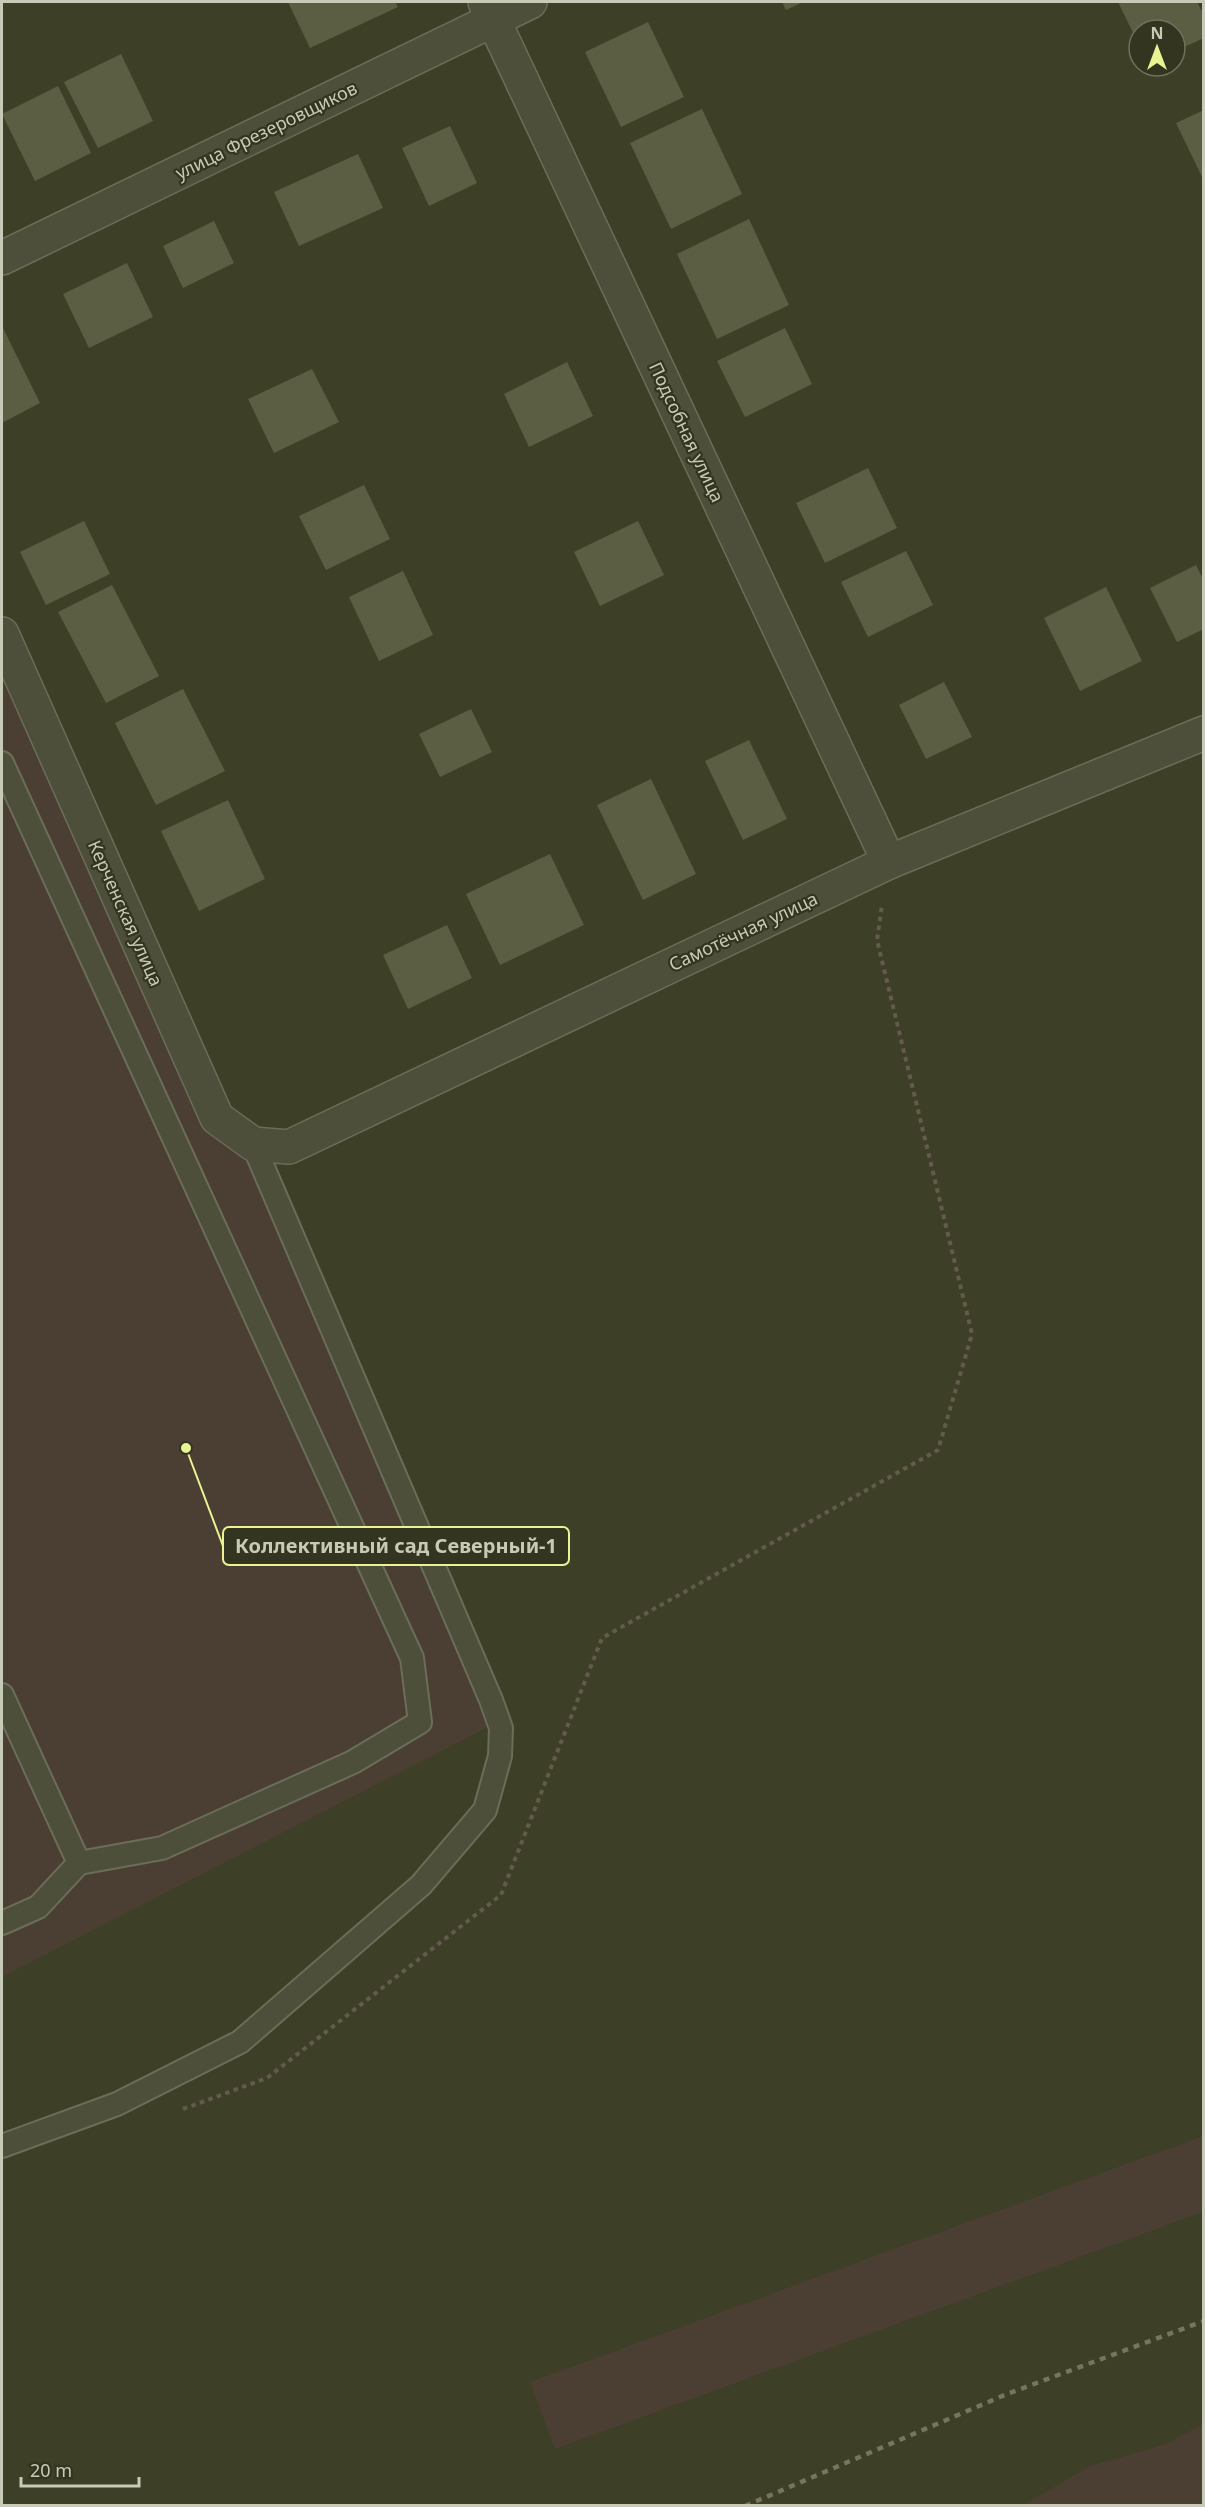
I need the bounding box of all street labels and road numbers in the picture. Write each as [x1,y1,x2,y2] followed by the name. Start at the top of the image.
[171,76,361,184] street label: улица Фрезеровщиков
[644,358,730,506] street label: Подсобная улица
[83,836,169,990] street label: Керченская улица
[665,886,821,976] street label: Самотёчная улица

